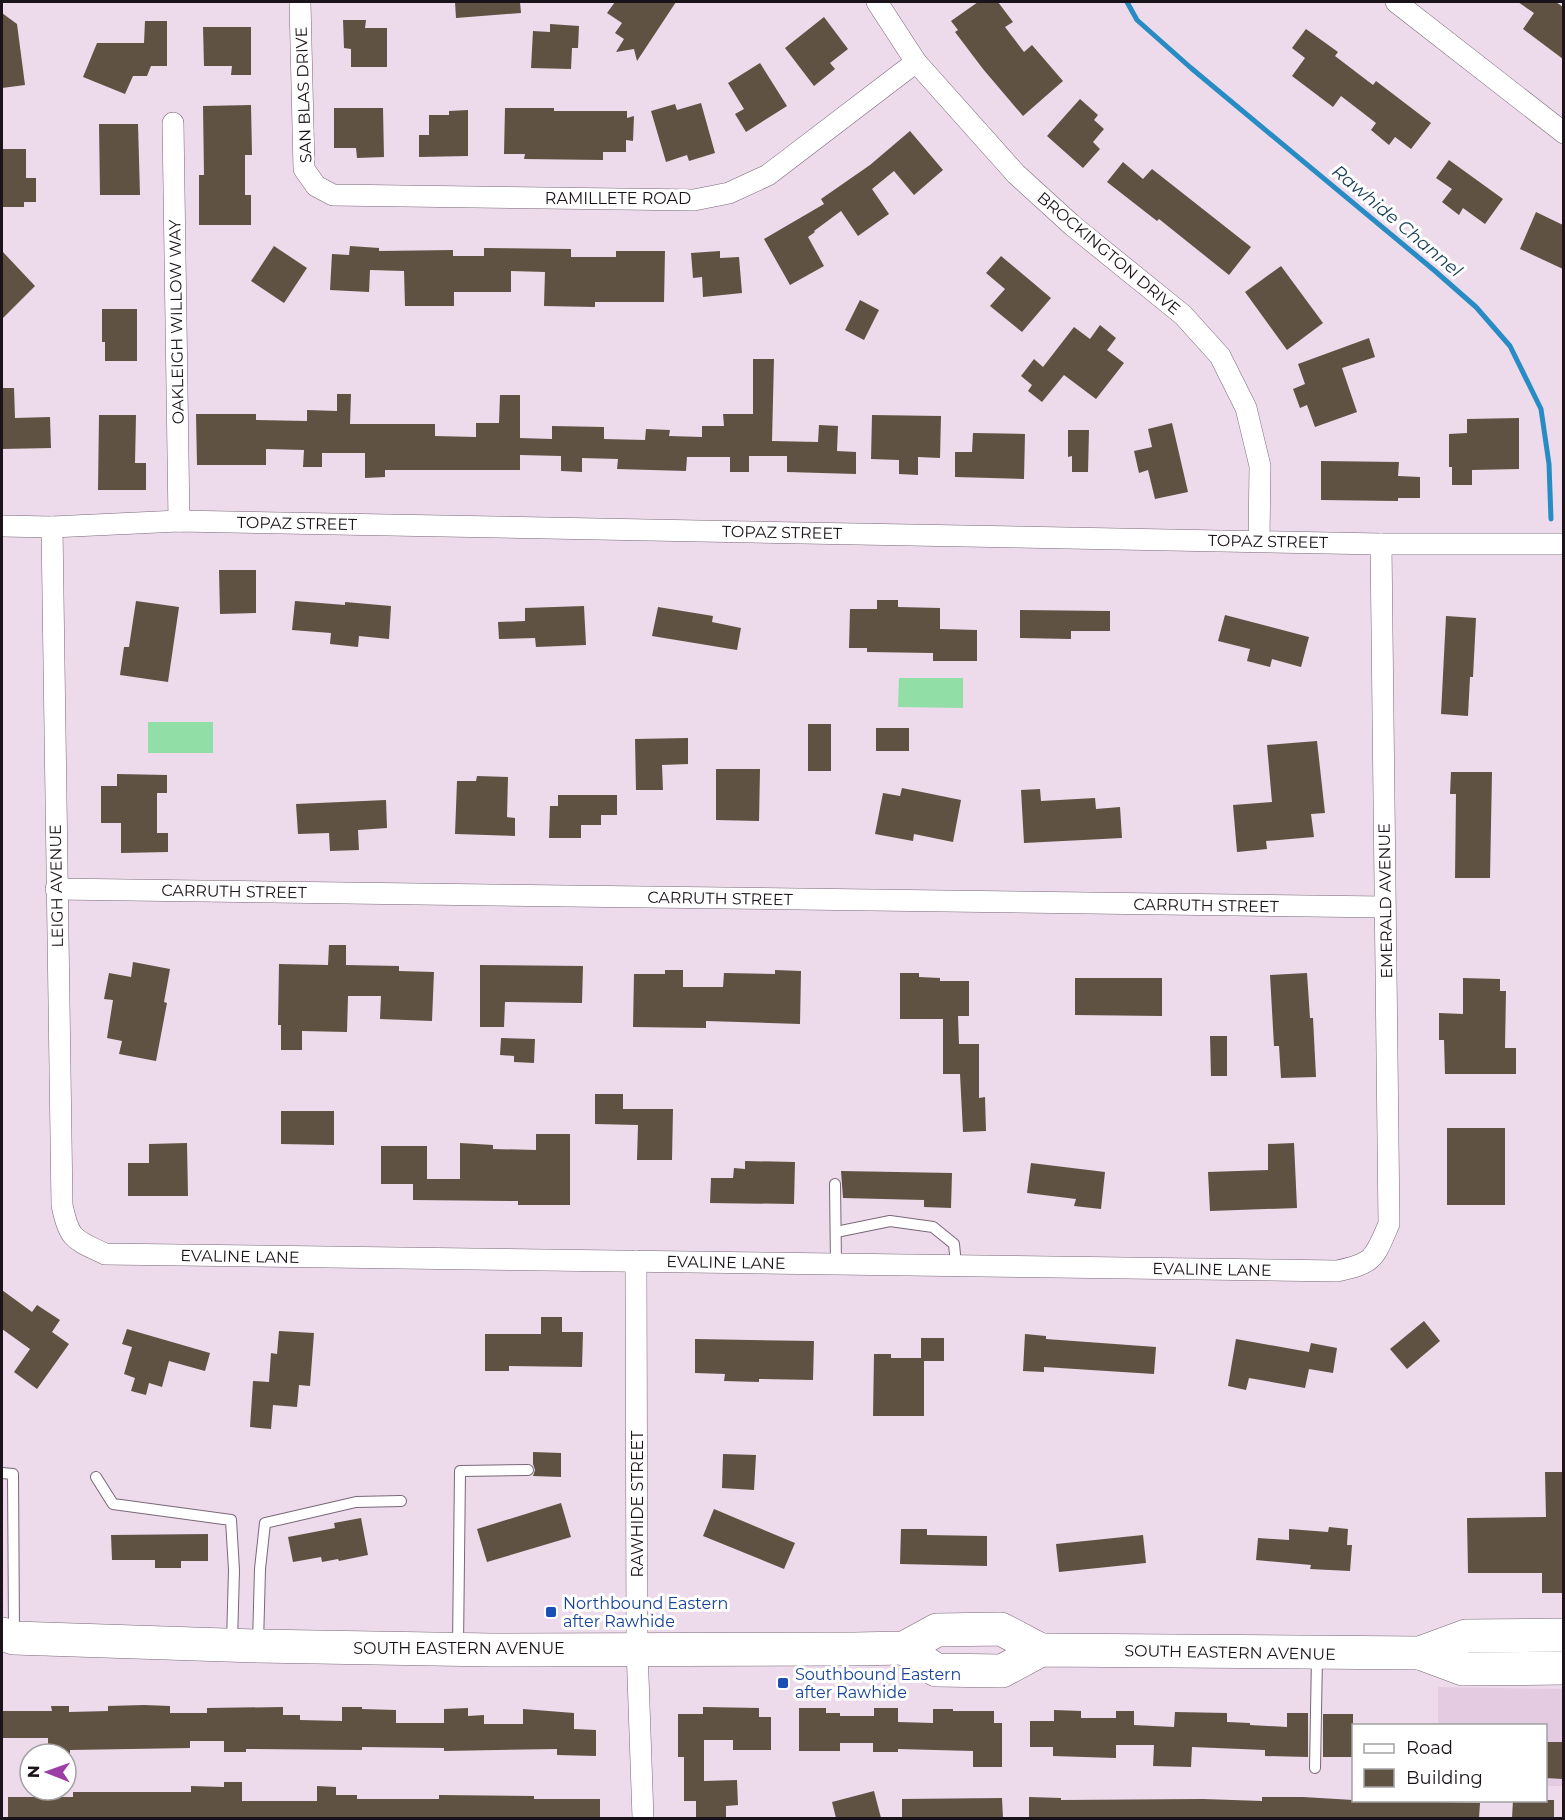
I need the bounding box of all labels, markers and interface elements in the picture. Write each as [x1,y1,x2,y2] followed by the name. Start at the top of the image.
[292,26,315,164] street label: SAN BLAS DRIVE
[1327,160,1467,282] water label: Rawhide Channel
[1033,188,1184,319] street label: BROCKINGTON DRIVE
[545,189,691,208] street label: RAMILLETE ROAD
[165,219,188,425] street label: OAKLEIGH WILLOW WAY
[237,513,358,534] street label: TOPAZ STREET
[722,522,843,543] street label: TOPAZ STREET
[1208,531,1329,552] street label: TOPAZ STREET
[1375,823,1396,979] street label: EMERALD AVENUE
[46,824,67,948] street label: LEIGH AVENUE
[161,881,308,902] street label: CARRUTH STREET
[647,888,794,909] street label: CARRUTH STREET
[1133,895,1280,916] street label: CARRUTH STREET
[180,1246,300,1267] street label: EVALINE LANE
[666,1252,786,1273] street label: EVALINE LANE
[1152,1259,1272,1280] street label: EVALINE LANE
[628,1430,647,1577] street label: RAWHIDE STREET
[563,1594,728,1631] place label: Northbound Eastern after Rawhide
[544,1605,558,1619] marker: Northbound Eastern after Rawhide
[353,1639,565,1658] street label: SOUTH EASTERN AVENUE
[1124,1641,1336,1664] street label: SOUTH EASTERN AVENUE
[795,1665,961,1702] place label: Southbound Eastern after Rawhide
[776,1676,790,1690] marker: Southbound Eastern after Rawhide
[1352,1724,1547,1802] legend
[1406,1737,1453,1759] text: Road
[18,1742,78,1802] north arrow
[24,1765,43,1778] text: N
[1406,1767,1483,1789] text: Building

